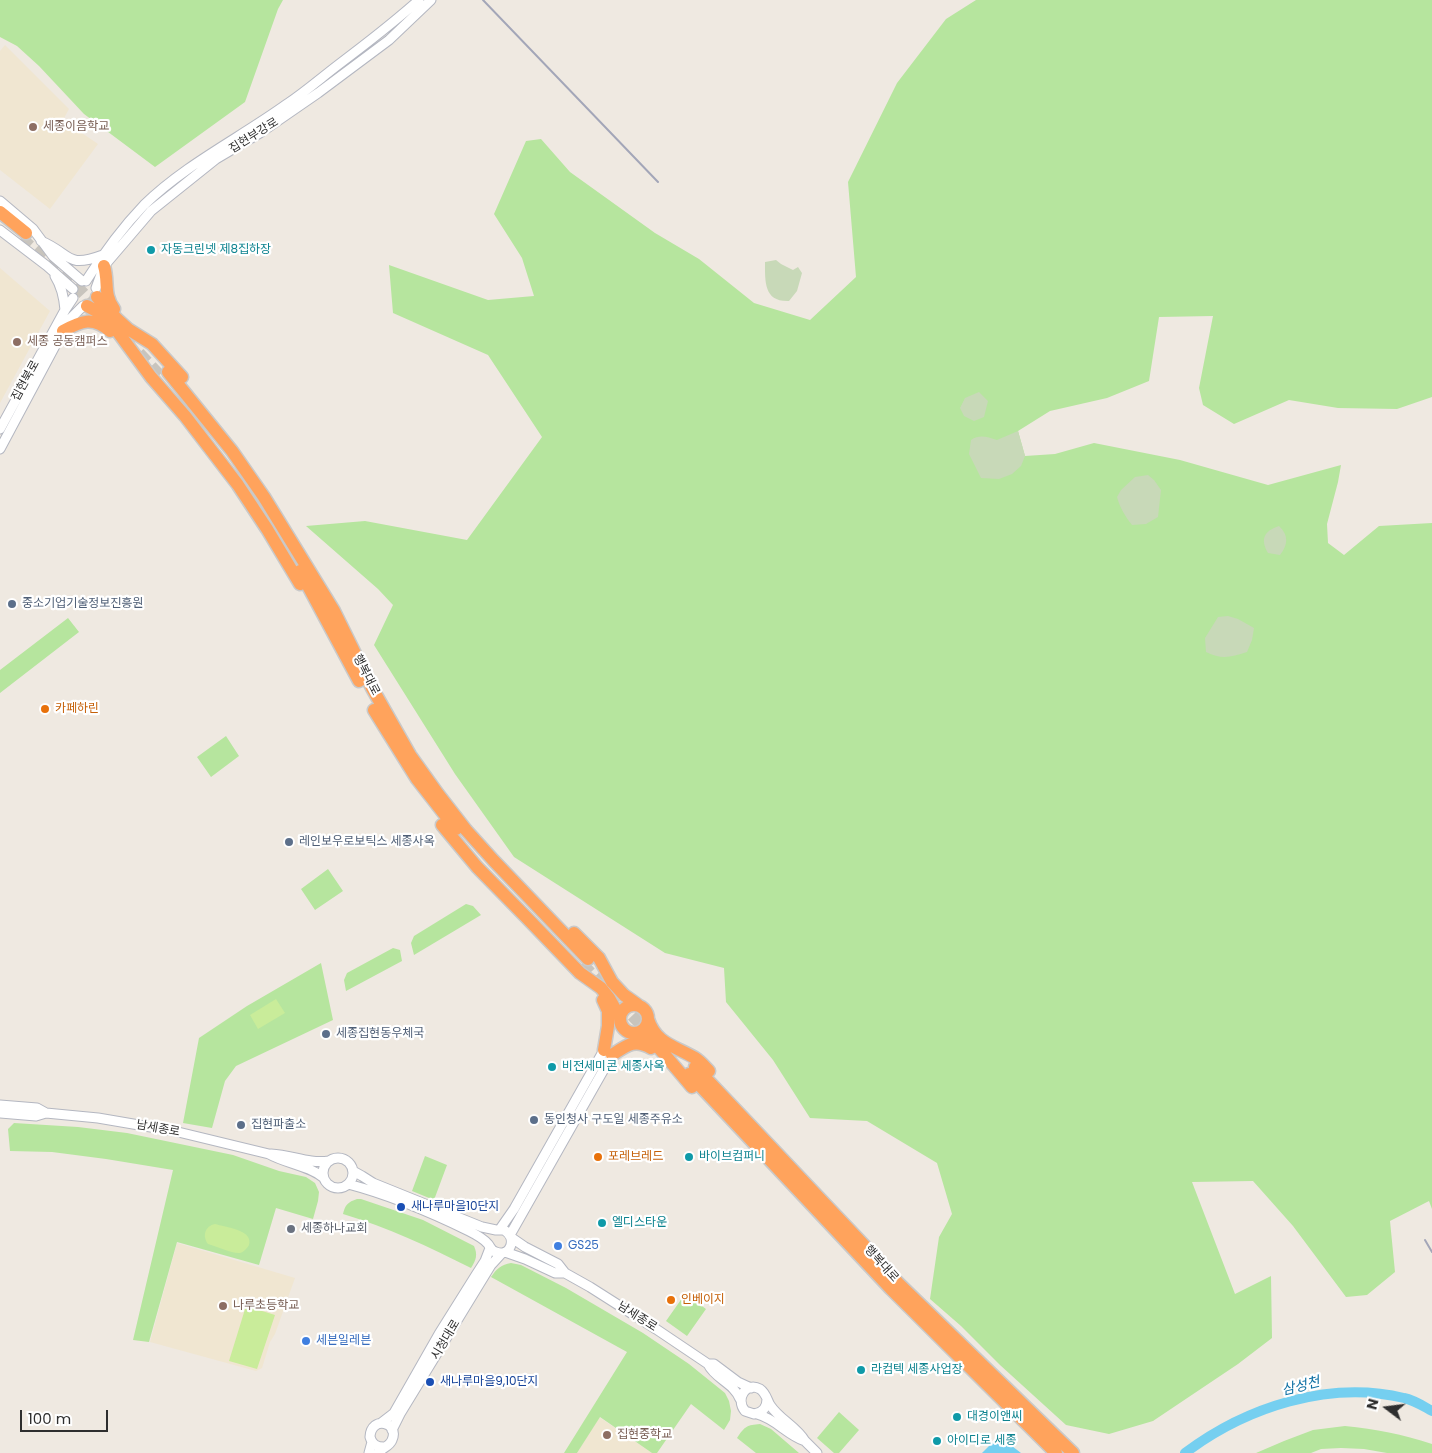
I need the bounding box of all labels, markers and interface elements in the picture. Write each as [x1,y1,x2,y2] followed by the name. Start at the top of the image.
[227,115,281,157] street label: 집현부강로
[43,120,109,134] place label: 세종이음학교
[27,121,39,133] marker: 세종이음학교
[161,243,271,257] place label: 자동크린넷 제8집하장
[145,244,157,256] marker: 자동크린넷 제8집하장
[27,335,107,349] place label: 세종 공동캠퍼스
[11,336,23,348] marker: 세종 공동캠퍼스
[9,358,43,404] street label: 집현북로
[22,597,143,611] place label: 중소기업기술정보진흥원
[6,598,18,610] marker: 중소기업기술정보진흥원
[350,652,382,698] street label: 행복대로
[55,702,99,716] place label: 카페하린
[39,703,51,715] marker: 카페하린
[299,835,435,849] place label: 레인보우로보틱스 세종사옥
[283,836,295,848] marker: 레인보우로보틱스 세종사옥
[336,1027,424,1041] place label: 세종집현동우체국
[320,1028,332,1040] marker: 세종집현동우체국
[562,1060,665,1074] place label: 비전세미콘 세종사옥
[546,1061,558,1073] marker: 비전세미콘 세종사옥
[544,1113,683,1127] place label: 동인청사 구도일 세종주유소
[528,1114,540,1126] marker: 동인청사 구도일 세종주유소
[135,1118,181,1140] street label: 남세종로
[251,1118,306,1132] place label: 집현파출소
[235,1119,247,1131] marker: 집현파출소
[608,1150,663,1164] place label: 포레브레드
[699,1150,765,1164] place label: 바이브컴퍼니
[592,1151,604,1163] marker: 포레브레드
[683,1151,695,1163] marker: 바이브컴퍼니
[411,1200,500,1214] place label: 새나루마을10단지
[395,1201,407,1213] marker: 새나루마을10단지
[612,1216,667,1230] place label: 엘디스타운
[596,1217,608,1229] marker: 엘디스타운
[301,1222,367,1236] place label: 세종하나교회
[285,1223,297,1235] marker: 세종하나교회
[568,1239,599,1253] place label: GS25
[552,1240,564,1252] marker: GS25
[861,1243,901,1285] street label: 행복대로
[681,1293,725,1307] place label: 인베이지
[665,1294,677,1306] marker: 인베이지
[233,1299,299,1313] place label: 나루초등학교
[614,1299,660,1335] street label: 남세종로
[217,1300,229,1312] marker: 나루초등학교
[428,1317,464,1363] street label: 시청대로
[316,1334,371,1348] place label: 세븐일레븐
[300,1335,312,1347] marker: 세븐일레븐
[871,1363,963,1377] place label: 라컴텍 세종사업장
[855,1364,867,1376] marker: 라컴텍 세종사업장
[1280,1374,1322,1400] water label: 삼성천
[440,1375,539,1389] place label: 새나루마을9,10단지
[424,1376,436,1388] marker: 새나루마을9,10단지
[1362,1383,1412,1433] north arrow
[1361,1396,1384,1412] text: N
[22,1400,110,1432] scale bar
[28,1408,71,1429] text: 100 m
[967,1410,1022,1424] place label: 대경이앤씨
[951,1411,963,1423] marker: 대경이앤씨
[617,1428,672,1442] place label: 집현중학교
[601,1429,613,1441] marker: 집현중학교
[947,1434,1016,1448] place label: 아이디로 세종
[931,1435,943,1447] marker: 아이디로 세종

